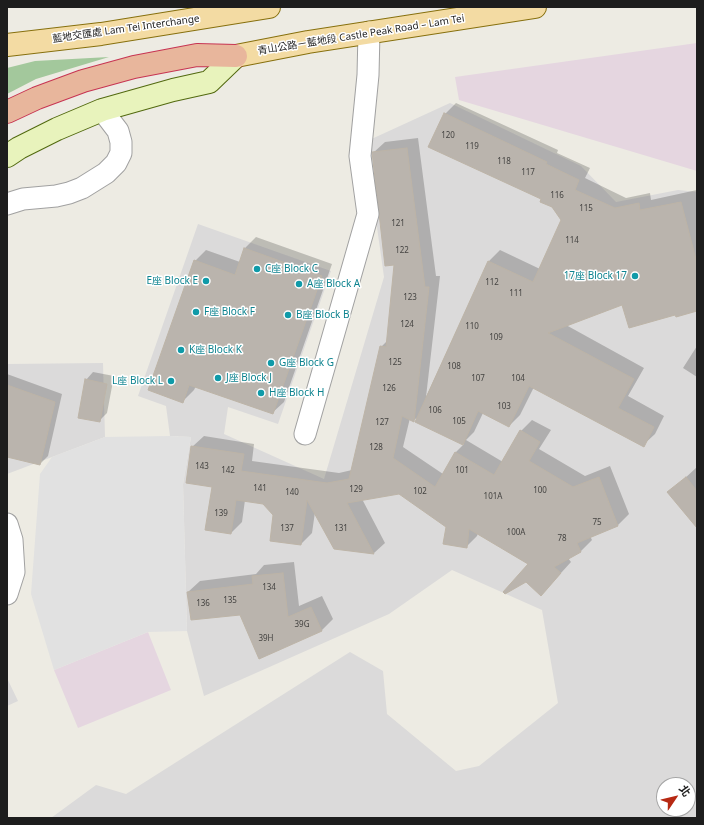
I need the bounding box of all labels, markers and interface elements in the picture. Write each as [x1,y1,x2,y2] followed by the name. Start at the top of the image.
[52,13,200,45] street label: 藍地交匯處 Lam Tei Interchange
[257,13,465,57] street label: 青山公路－藍地段 Castle Peak Road – Lam Tei
[441,131,455,141] house number: 120
[465,142,479,152] house number: 119
[497,157,511,167] house number: 118
[521,168,535,178] house number: 117
[550,191,564,201] house number: 116
[579,204,593,214] house number: 115
[391,219,405,229] house number: 121
[565,236,579,246] house number: 114
[395,246,409,256] house number: 122
[265,263,318,275] place label: C座 Block C
[252,264,262,274] marker: C座 Block C
[564,270,627,282] place label: 17座 Block 17
[630,271,640,281] marker: 17座 Block 17
[146,275,198,287] place label: E座 Block E
[201,276,211,286] marker: E座 Block E
[307,278,360,290] place label: A座 Block A
[485,278,499,288] house number: 112
[294,279,304,289] marker: A座 Block A
[509,289,523,299] house number: 111
[403,293,417,303] house number: 123
[204,306,255,318] place label: F座 Block F
[191,307,201,317] marker: F座 Block F
[296,309,349,321] place label: B座 Block B
[283,310,293,320] marker: B座 Block B
[400,320,414,330] house number: 124
[465,322,479,332] house number: 110
[489,333,503,343] house number: 109
[189,344,242,356] place label: K座 Block K
[176,345,186,355] marker: K座 Block K
[279,357,334,369] place label: G座 Block G
[266,358,276,368] marker: G座 Block G
[388,358,402,368] house number: 125
[447,362,461,372] house number: 108
[226,372,272,384] place label: J座 Block J
[213,373,223,383] marker: J座 Block J
[471,374,485,384] house number: 107
[511,374,525,384] house number: 104
[112,375,163,387] place label: L座 Block L
[166,376,176,386] marker: L座 Block L
[382,384,396,394] house number: 126
[269,387,324,399] place label: H座 Block H
[256,388,266,398] marker: H座 Block H
[497,402,511,412] house number: 103
[428,406,442,416] house number: 106
[452,417,466,427] house number: 105
[375,418,389,428] house number: 127
[369,443,383,453] house number: 128
[195,462,209,472] house number: 143
[221,466,235,476] house number: 142
[455,466,469,476] house number: 101
[253,484,267,494] house number: 141
[349,485,363,495] house number: 129
[533,486,547,496] house number: 100
[413,487,427,497] house number: 102
[285,488,299,498] house number: 140
[484,492,502,502] house number: 101A
[214,509,228,519] house number: 139
[592,518,602,528] house number: 75
[280,524,294,534] house number: 137
[334,524,348,534] house number: 131
[507,528,525,538] house number: 100A
[557,534,567,544] house number: 78
[262,583,276,593] house number: 134
[223,596,237,606] house number: 135
[196,599,210,609] house number: 136
[295,620,309,630] house number: 39G
[258,634,274,644] house number: 39H
[656,777,696,817] north arrow
[676,782,695,799] text: 北

